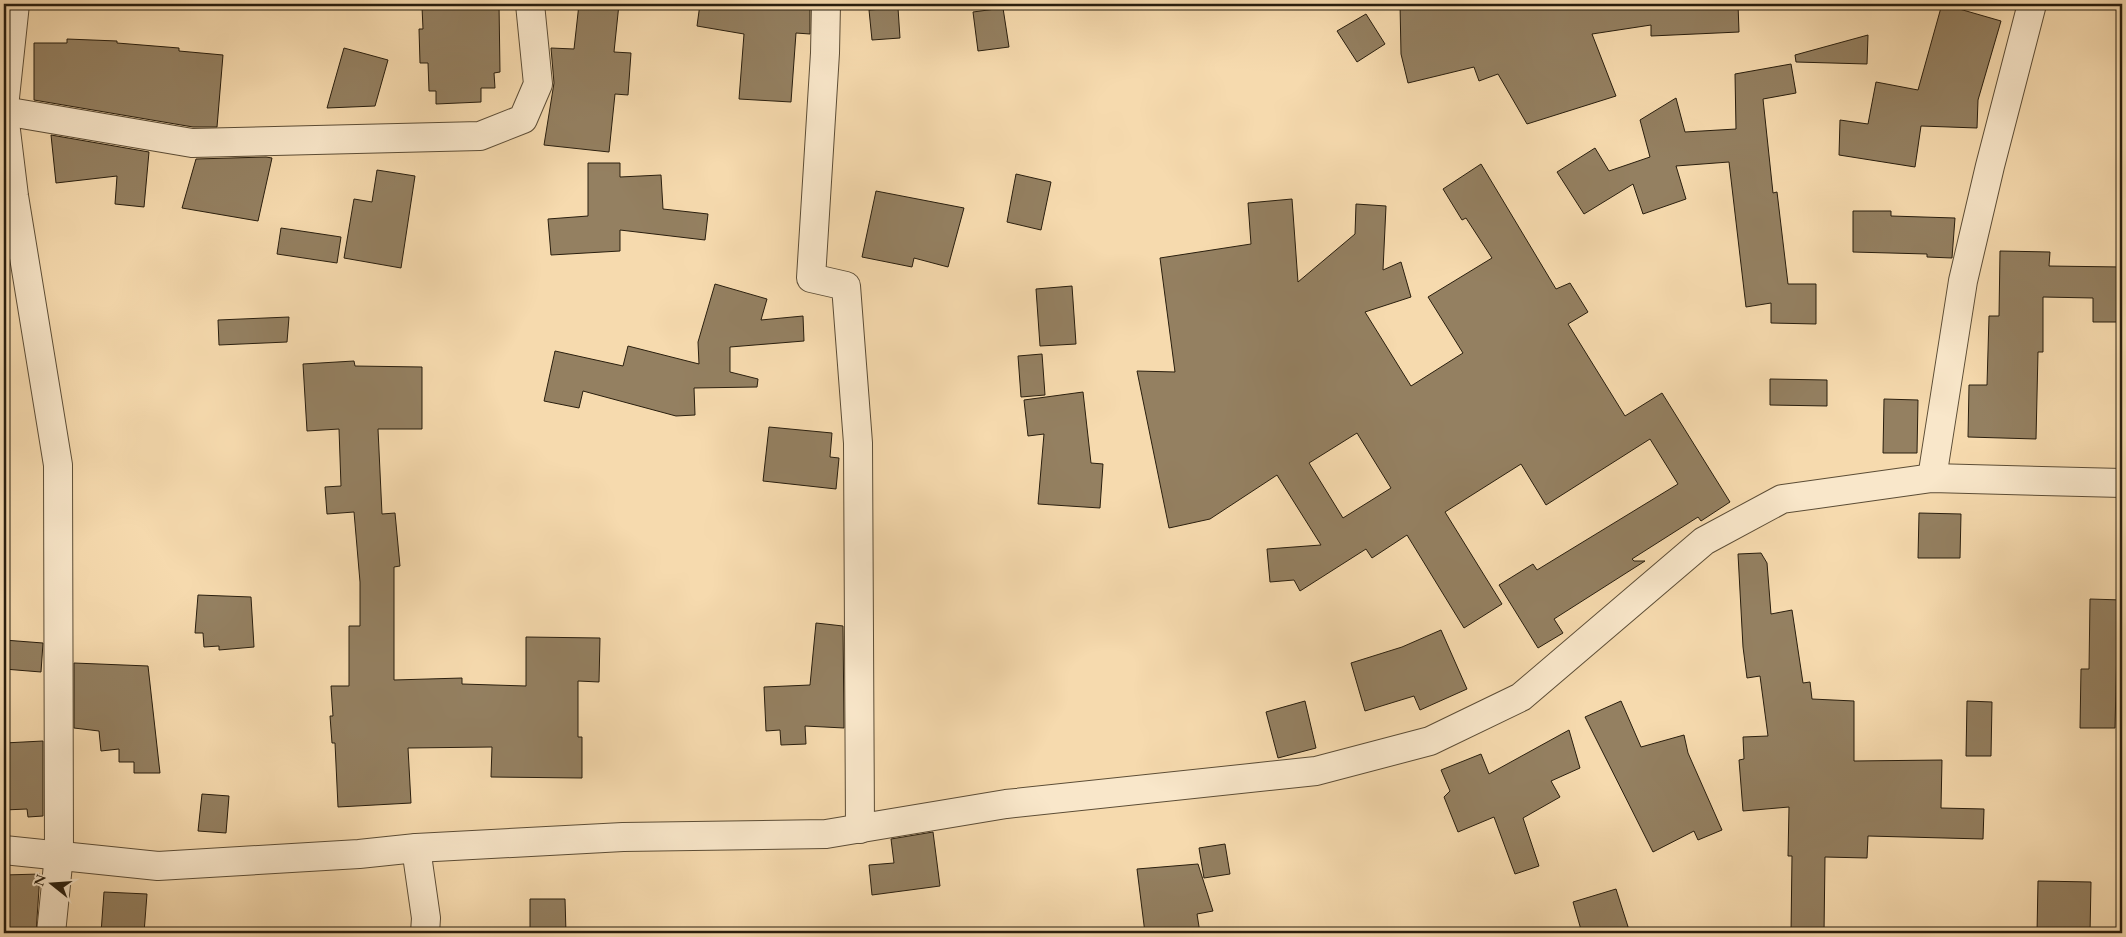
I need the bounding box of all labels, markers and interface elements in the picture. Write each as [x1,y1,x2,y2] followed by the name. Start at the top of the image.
[28,860,78,910] north arrow
[29,872,50,888] text: N

